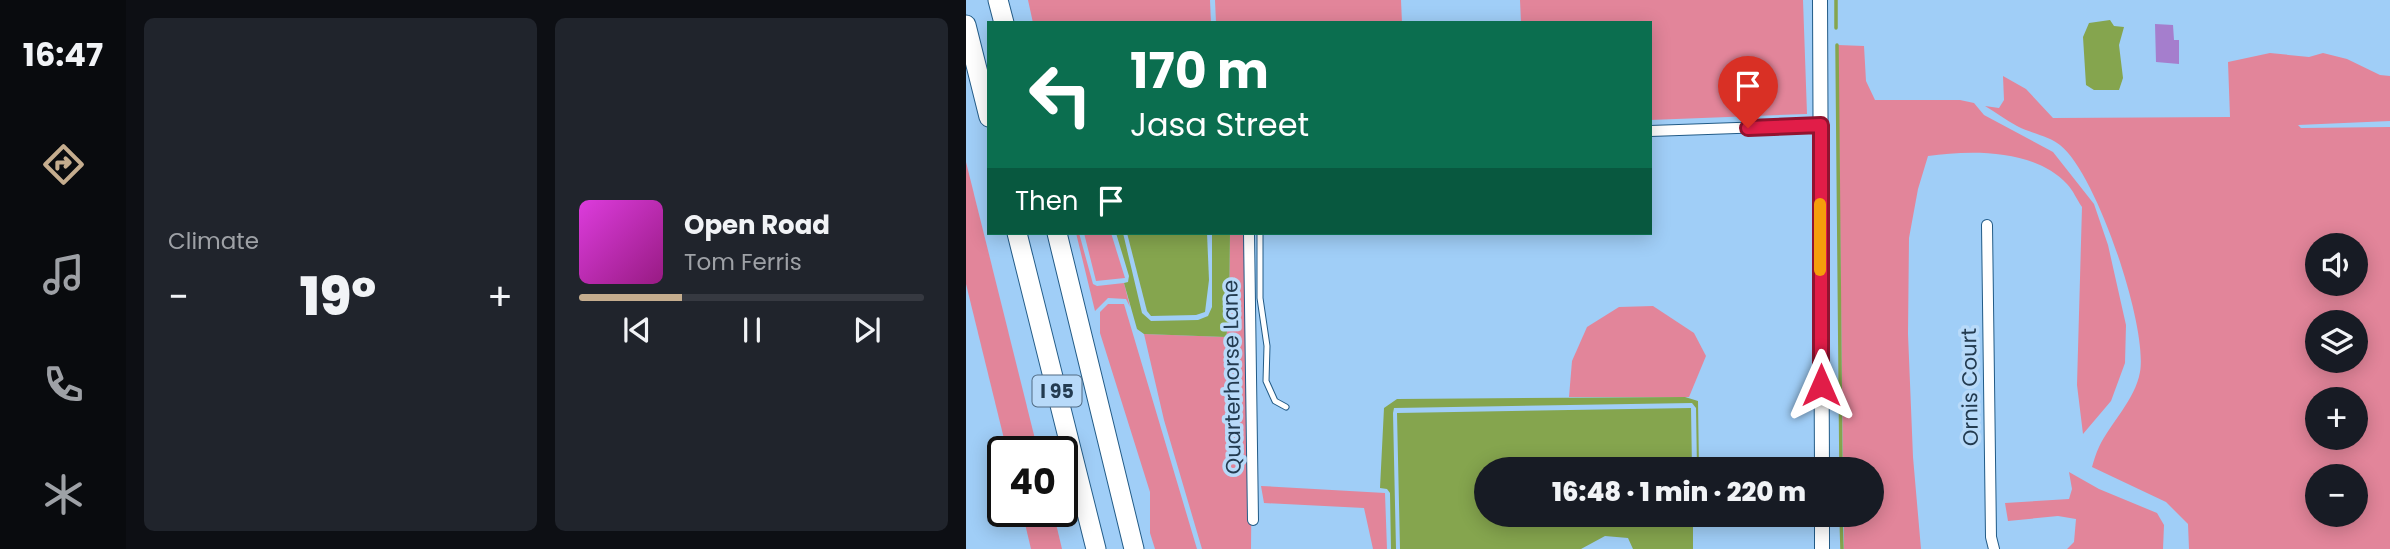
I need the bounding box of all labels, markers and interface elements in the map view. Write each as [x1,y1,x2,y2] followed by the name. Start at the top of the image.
[23,32,103,77] text: 16:47
[1130,37,1269,105] text: 170 m
[1015,49,1106,140] icon: left
[1718,56,1778,128] pin
[1729,67,1767,105] icon: arrive
[1130,102,1309,147] text: Jasa Street
[39,140,88,189] icon: directions
[1092,182,1130,220] icon: arrive
[1015,183,1078,219] text: Then
[684,207,830,243] text: Open Road
[168,225,259,257] text: Climate
[2305,233,2368,527] map controls
[2305,233,2368,296] button: sound
[684,246,802,278] text: Tom Ferris
[39,250,88,299] icon: music
[300,260,376,333] text: 19°
[168,270,189,323] text: −
[487,270,513,323] text: +
[1215,279,1248,475] street label: Quarterhorse Lane
[2305,310,2368,373] button: layers
[618,311,656,349] icon: previous
[733,311,771,349] icon: pause
[848,311,886,349] icon: next
[1954,328,1985,446] street label: Ornis Court
[1784,348,1858,422] position arrow
[39,360,88,409] icon: phone
[1032,376,1082,406] road number: I 95
[2305,387,2368,450] button: +
[987,436,1078,527] speed limit sign: 40
[2305,464,2368,527] button: −
[39,470,88,519] icon: climate
[1552,474,1806,510] text: 16:48 · 1 min · 220 m

